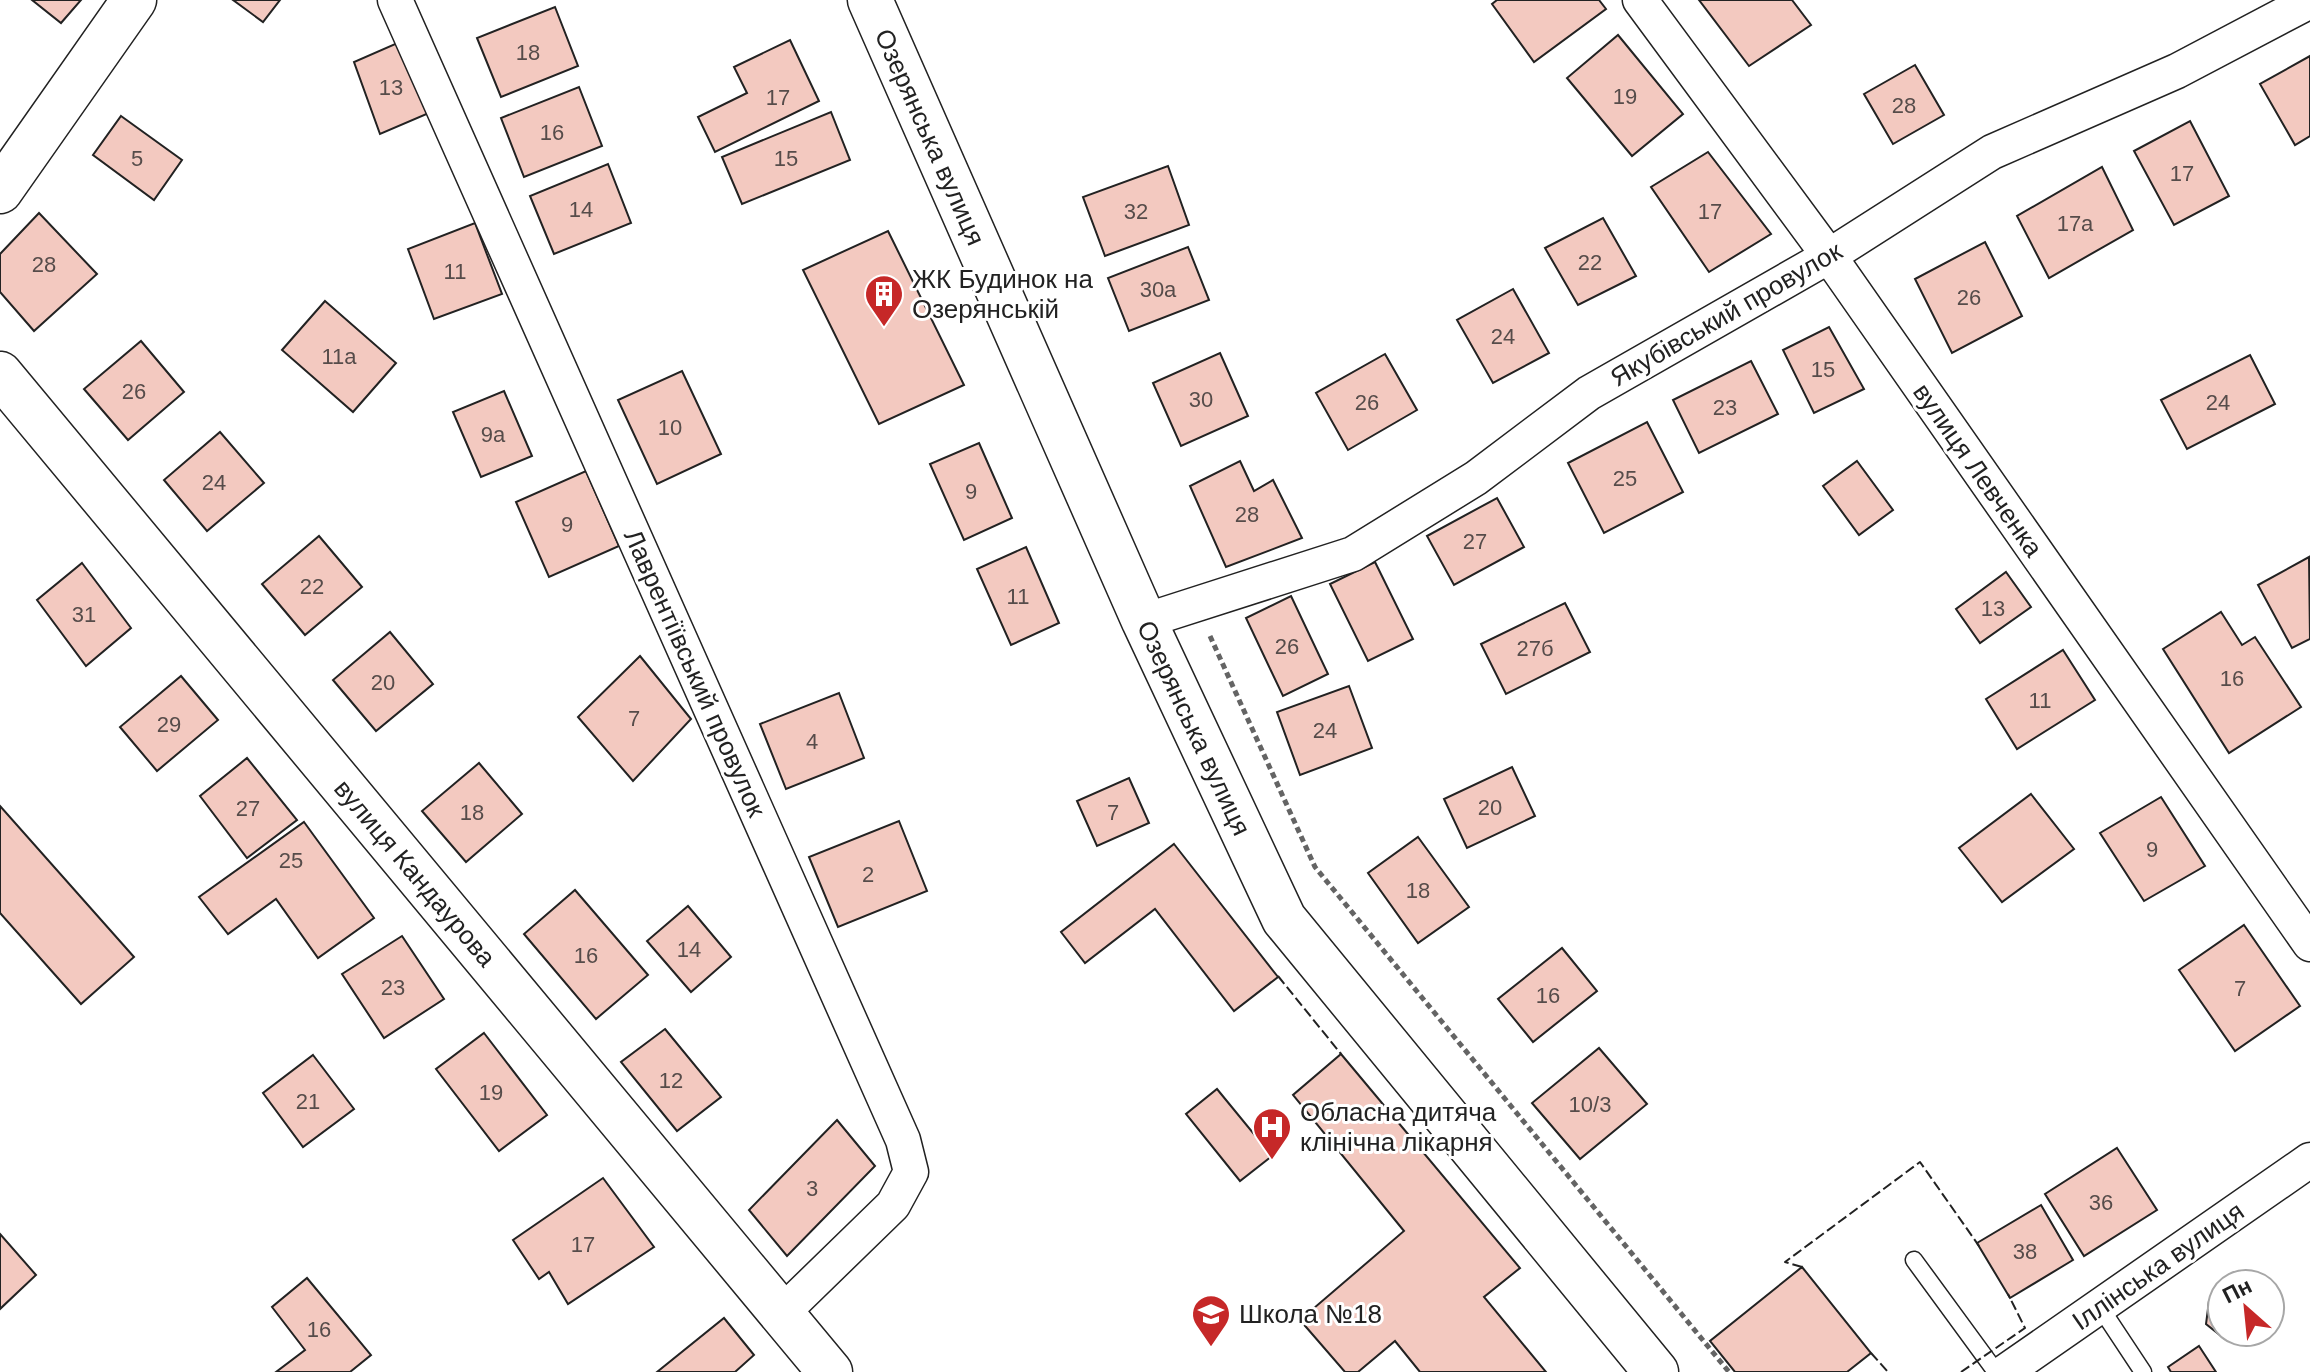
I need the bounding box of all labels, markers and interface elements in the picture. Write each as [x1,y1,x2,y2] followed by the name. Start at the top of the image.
[869,24,991,250] street label: Озерянська вулиця
[516,40,540,65] house number: 18
[379,75,403,100] house number: 13
[1613,84,1637,109] house number: 19
[766,85,790,110] house number: 17
[1892,93,1916,118] house number: 28
[540,120,564,145] house number: 16
[131,146,143,171] house number: 5
[774,146,798,171] house number: 15
[2170,161,2194,186] house number: 17
[569,197,593,222] house number: 14
[1124,199,1148,224] house number: 32
[1698,199,1722,224] house number: 17
[2057,211,2094,236] house number: 17а
[1605,235,1848,393] street label: Якубівський провулок
[1578,250,1602,275] house number: 22
[32,252,56,277] house number: 28
[444,259,466,284] house number: 11
[912,264,1093,324] place label: ЖК Будинок на Озерянській
[863,273,905,328] building icon: ЖК Будинок на Озерянській
[1140,277,1177,302] house number: 30а
[1957,285,1981,310] house number: 26
[1491,324,1515,349] house number: 24
[321,344,357,369] house number: 11а
[1811,357,1835,382] house number: 15
[1907,378,2049,563] street label: вулиця Левченка
[122,379,146,404] house number: 26
[1189,387,1213,412] house number: 30
[1355,390,1379,415] house number: 26
[2206,390,2230,415] house number: 24
[1713,395,1737,420] house number: 23
[658,415,682,440] house number: 10
[481,422,506,447] house number: 9а
[1613,466,1637,491] house number: 25
[202,470,226,495] house number: 24
[965,479,977,504] house number: 9
[1235,502,1259,527] house number: 28
[561,512,573,537] house number: 9
[618,525,772,822] street label: Лаврентіївський провулок
[1463,529,1487,554] house number: 27
[300,574,324,599] house number: 22
[1007,584,1029,609] house number: 11
[1981,596,2005,621] house number: 13
[72,602,96,627] house number: 31
[1131,616,1257,840] street label: Озерянська вулиця
[1275,634,1299,659] house number: 26
[1516,636,1554,661] house number: 27б
[2220,666,2244,691] house number: 16
[371,670,395,695] house number: 20
[2029,688,2051,713] house number: 11
[628,706,640,731] house number: 7
[157,712,181,737] house number: 29
[1313,718,1337,743] house number: 24
[806,729,818,754] house number: 4
[328,774,502,973] street label: вулиця Кандаурова
[1478,795,1502,820] house number: 20
[236,796,260,821] house number: 27
[460,800,484,825] house number: 18
[1107,800,1119,825] house number: 7
[2146,837,2158,862] house number: 9
[279,848,303,873] house number: 25
[862,862,874,887] house number: 2
[1406,878,1430,903] house number: 18
[677,937,701,962] house number: 14
[574,943,598,968] house number: 16
[381,975,405,1000] house number: 23
[2234,976,2246,1001] house number: 7
[1536,983,1560,1008] house number: 16
[659,1068,683,1093] house number: 12
[479,1080,503,1105] house number: 19
[296,1089,320,1114] house number: 21
[1569,1092,1611,1117] house number: 10/3
[1300,1097,1497,1157] place label: Обласна дитяча клінічна лікарня
[1251,1106,1293,1161] hospital icon: Обласна дитяча клінічна лікарня
[806,1176,818,1201] house number: 3
[2089,1190,2113,1215] house number: 36
[2067,1196,2249,1336] street label: Іллінська вулиця
[571,1232,595,1257] house number: 17
[2013,1239,2037,1264] house number: 38
[2206,1268,2286,1348] north arrow
[2219,1273,2256,1308] text: Пн
[1190,1293,1232,1348] school or university icon: Школа №18
[1239,1299,1382,1329] place label: Школа №18
[307,1317,331,1342] house number: 16

